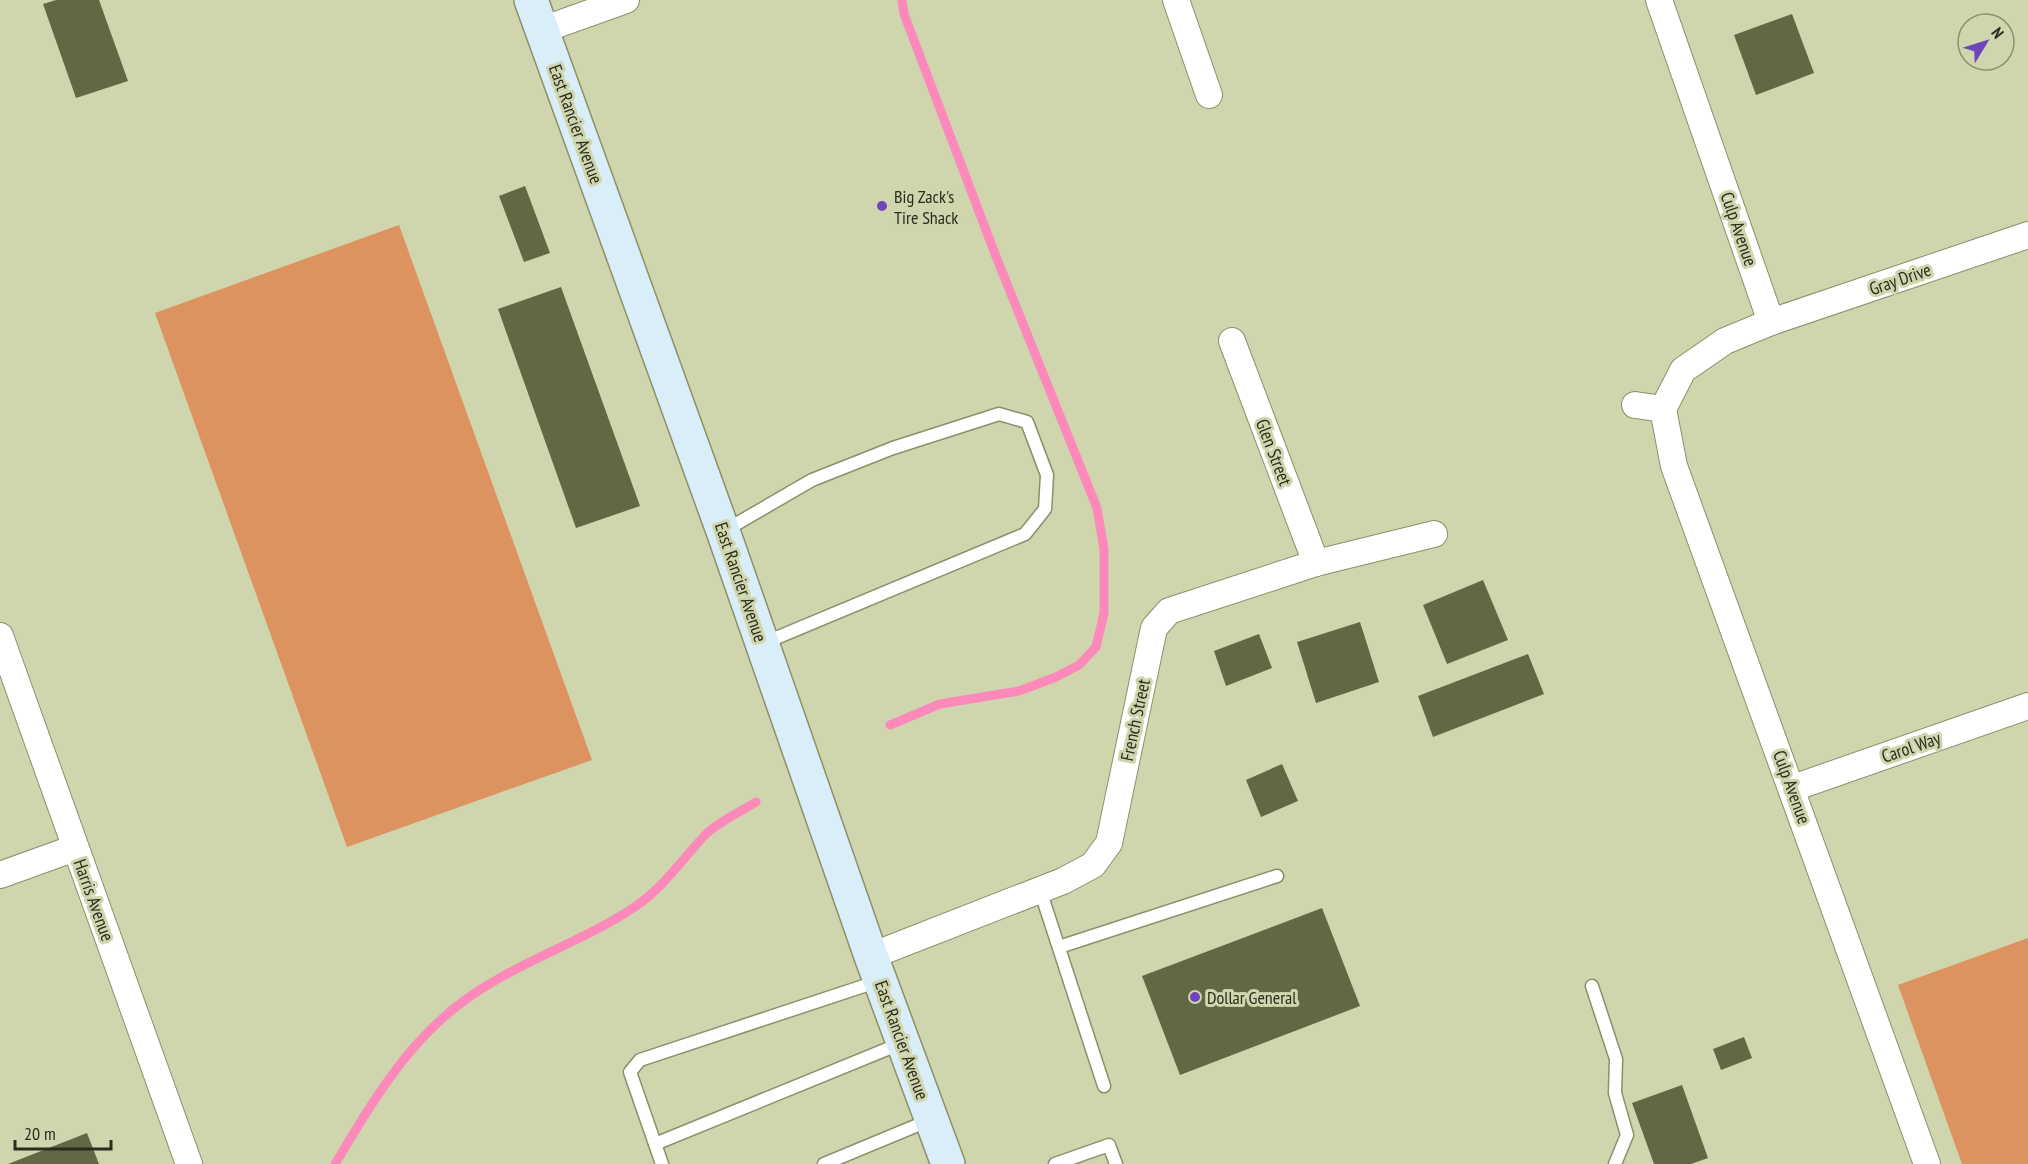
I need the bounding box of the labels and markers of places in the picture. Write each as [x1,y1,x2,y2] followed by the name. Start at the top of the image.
[894,185,958,229] place label: Big Zack's Tire Shack
[875,199,889,213] marker: Big Zack's Tire Shack
[1207,986,1297,1009] place label: Dollar General
[1188,990,1202,1004] marker: Dollar General

